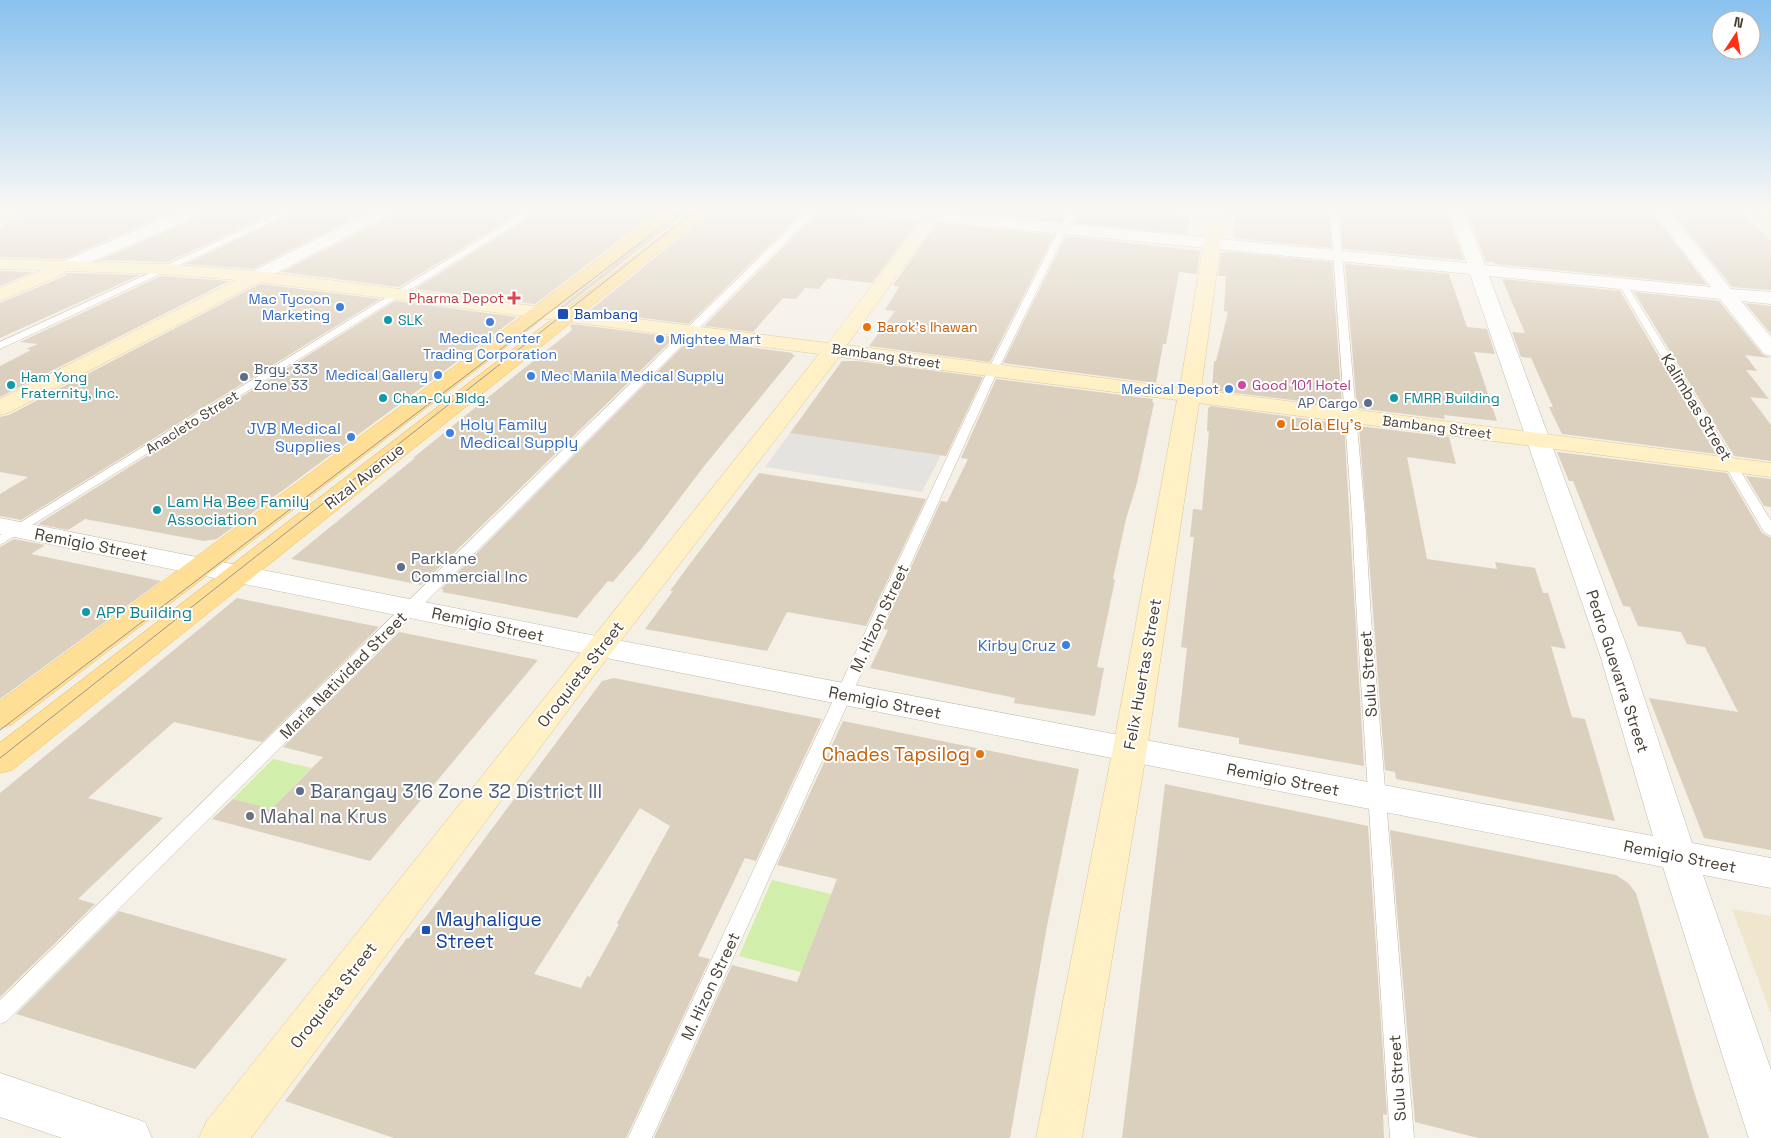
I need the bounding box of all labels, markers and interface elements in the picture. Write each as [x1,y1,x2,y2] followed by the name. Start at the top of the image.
[1711,10,1761,60] north arrow
[1732,13,1745,32] text: N
[409,289,504,307] place label: Pharma Depot
[248,290,330,324] place label: Mac Tycoon Marketing
[508,292,520,304] marker: Pharma Depot
[334,301,346,313] marker: Mac Tycoon Marketing
[574,305,638,323] place label: Bambang
[556,307,570,321] marker: Bambang
[398,311,423,329] place label: SLK
[382,314,394,326] marker: SLK
[484,316,496,328] marker: Medical Center Trading Corporation
[877,318,978,336] place label: Barok's Ihawan
[861,321,873,333] marker: Barok's Ihawan
[423,329,557,363] place label: Medical Center Trading Corporation
[670,330,761,348] place label: Mightee Mart
[654,333,666,345] marker: Mightee Mart
[830,339,942,373] street label: Bambang Street
[1656,350,1737,465] street label: Kalimbas Street
[254,360,318,394] place label: Brgy. 333 Zone 33
[325,366,428,384] place label: Medical Gallery
[541,367,724,385] place label: Mec Manila Medical Supply
[21,368,118,402] place label: Ham Yong Fraternity, Inc.
[432,369,444,381] marker: Medical Gallery
[525,370,537,382] marker: Mec Manila Medical Supply
[238,371,250,383] marker: Brgy. 333 Zone 33
[1252,376,1351,394] place label: Good 101 Hotel
[5,379,17,391] marker: Ham Yong Fraternity, Inc.
[1236,379,1248,391] marker: Good 101 Hotel
[1121,380,1219,398] place label: Medical Depot
[1223,383,1235,395] marker: Medical Depot
[142,386,242,458] street label: Anacleto Street
[393,389,489,407] place label: Chan-Cu Bldg.
[1404,389,1500,407] place label: FMRR Building
[377,392,389,404] marker: Chan-Cu Bldg.
[1388,392,1400,404] marker: FMRR Building
[1297,394,1358,412] place label: AP Cargo
[1362,397,1374,409] marker: AP Cargo
[1381,411,1493,443] street label: Bambang Street
[460,414,578,453] place label: Holy Family Medical Supply
[1291,414,1362,435] place label: Lola Ely's
[247,418,341,457] place label: JVB Medical Supplies
[1275,418,1287,430] marker: Lola Ely's
[444,427,456,439] marker: Holy Family Medical Supply
[345,431,357,443] marker: JVB Medical Supplies
[320,439,409,514] street label: Rizal Avenue
[167,491,309,530] place label: Lam Ha Bee Family Association
[151,504,163,516] marker: Lam Ha Bee Family Association
[33,523,149,566] street label: Remigio Street
[411,548,528,587] place label: Parklane Commercial Inc
[395,561,407,573] marker: Parklane Commercial Inc
[845,561,914,675] street label: M. Hizon Street
[1581,587,1654,755] street label: Pedro Guevarra Street
[1119,597,1166,751] street label: Felix Huertas Street
[96,602,192,623] place label: APP Building
[430,602,546,647] street label: Remigio Street
[80,606,92,618] marker: APP Building
[275,607,412,744] street label: Maria Natividad Street
[532,617,628,732] street label: Oroquieta Street
[1355,630,1382,718] street label: Sulu Street
[978,635,1056,656] place label: Kirby Cruz
[1060,639,1072,651] marker: Kirby Cruz
[827,681,943,724] street label: Remigio Street
[822,742,970,767] place label: Chades Tapsilog
[974,748,986,760] marker: Chades Tapsilog
[1225,758,1341,801] street label: Remigio Street
[310,779,602,804] place label: Barangay 316 Zone 32 District III
[294,785,306,797] marker: Barangay 316 Zone 32 District III
[260,804,387,829] place label: Mahal na Krus
[244,810,256,822] marker: Mahal na Krus
[1622,835,1738,878] street label: Remigio Street
[436,907,542,954] place label: Mayhaligue Street
[420,924,432,936] marker: Mayhaligue Street
[676,929,745,1043] street label: M. Hizon Street
[285,938,381,1053] street label: Oroquieta Street
[1384,1034,1411,1122] street label: Sulu Street

